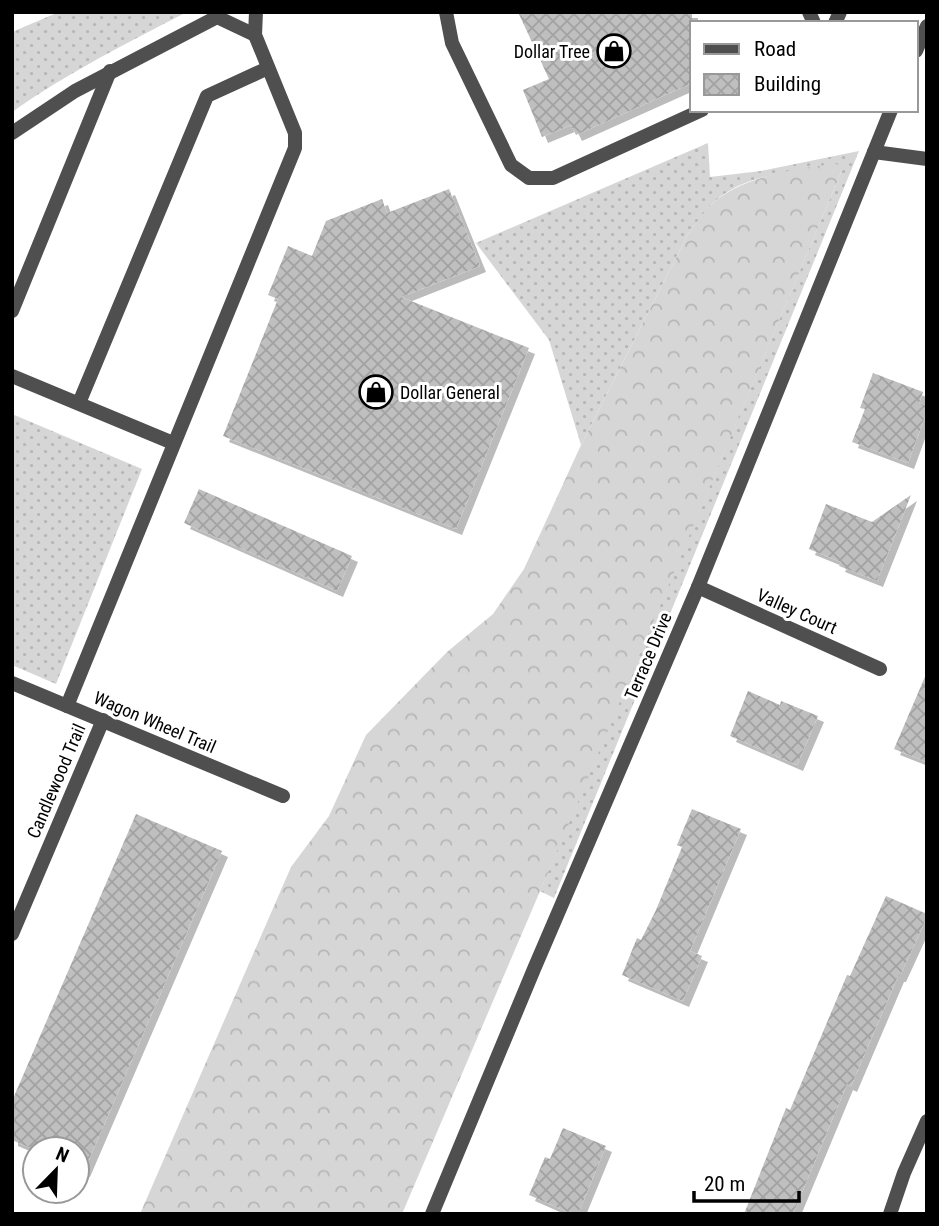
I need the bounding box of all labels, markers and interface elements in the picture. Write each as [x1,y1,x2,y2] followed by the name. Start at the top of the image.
[690,21,918,112] legend
[595,32,633,70] shop icon: Dollar Tree
[754,37,796,61] text: Road
[514,41,590,62] place label: Dollar Tree
[754,72,821,96] text: Building
[357,373,395,411] shop icon: Dollar General
[400,382,500,403] place label: Dollar General
[754,584,840,638] street label: Valley Court
[620,609,676,703] street label: Terrace Drive
[91,687,219,757] street label: Wagon Wheel Trail
[22,721,90,841] street label: Candlewood Trail
[21,1135,91,1205] north arrow
[53,1142,72,1168] text: N
[694,1160,799,1204] scale bar
[704,1172,745,1196] text: 20 m

